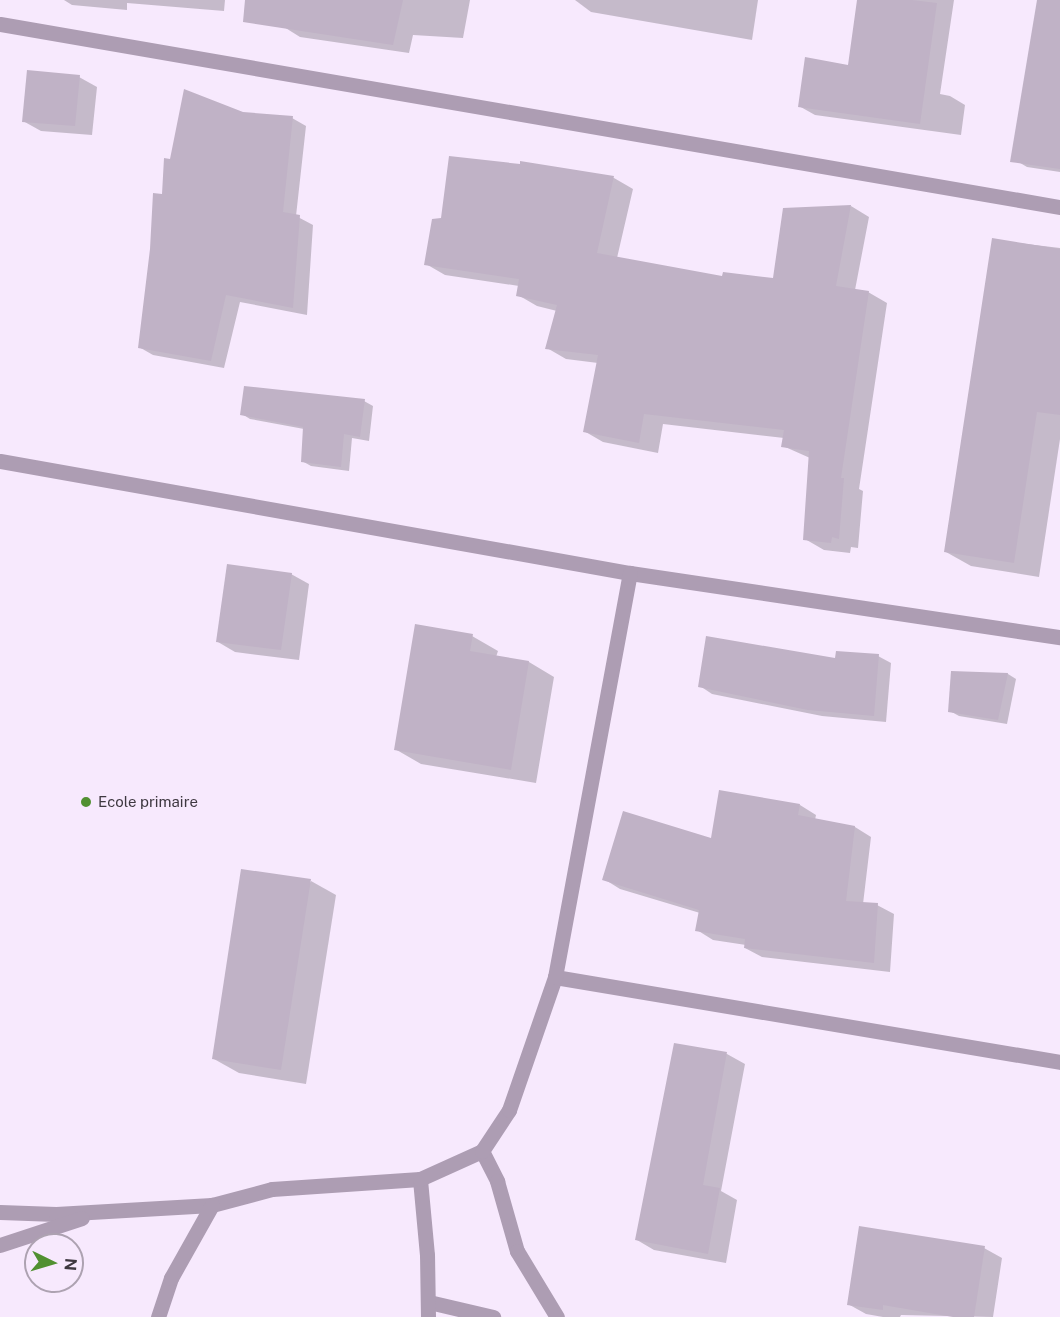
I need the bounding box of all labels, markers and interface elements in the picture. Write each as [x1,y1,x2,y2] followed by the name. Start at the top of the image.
[98,793,198,811] place label: Ecole primaire
[79,795,93,809] marker: Ecole primaire
[24,1233,84,1293] north arrow
[60,1257,80,1271] text: N

